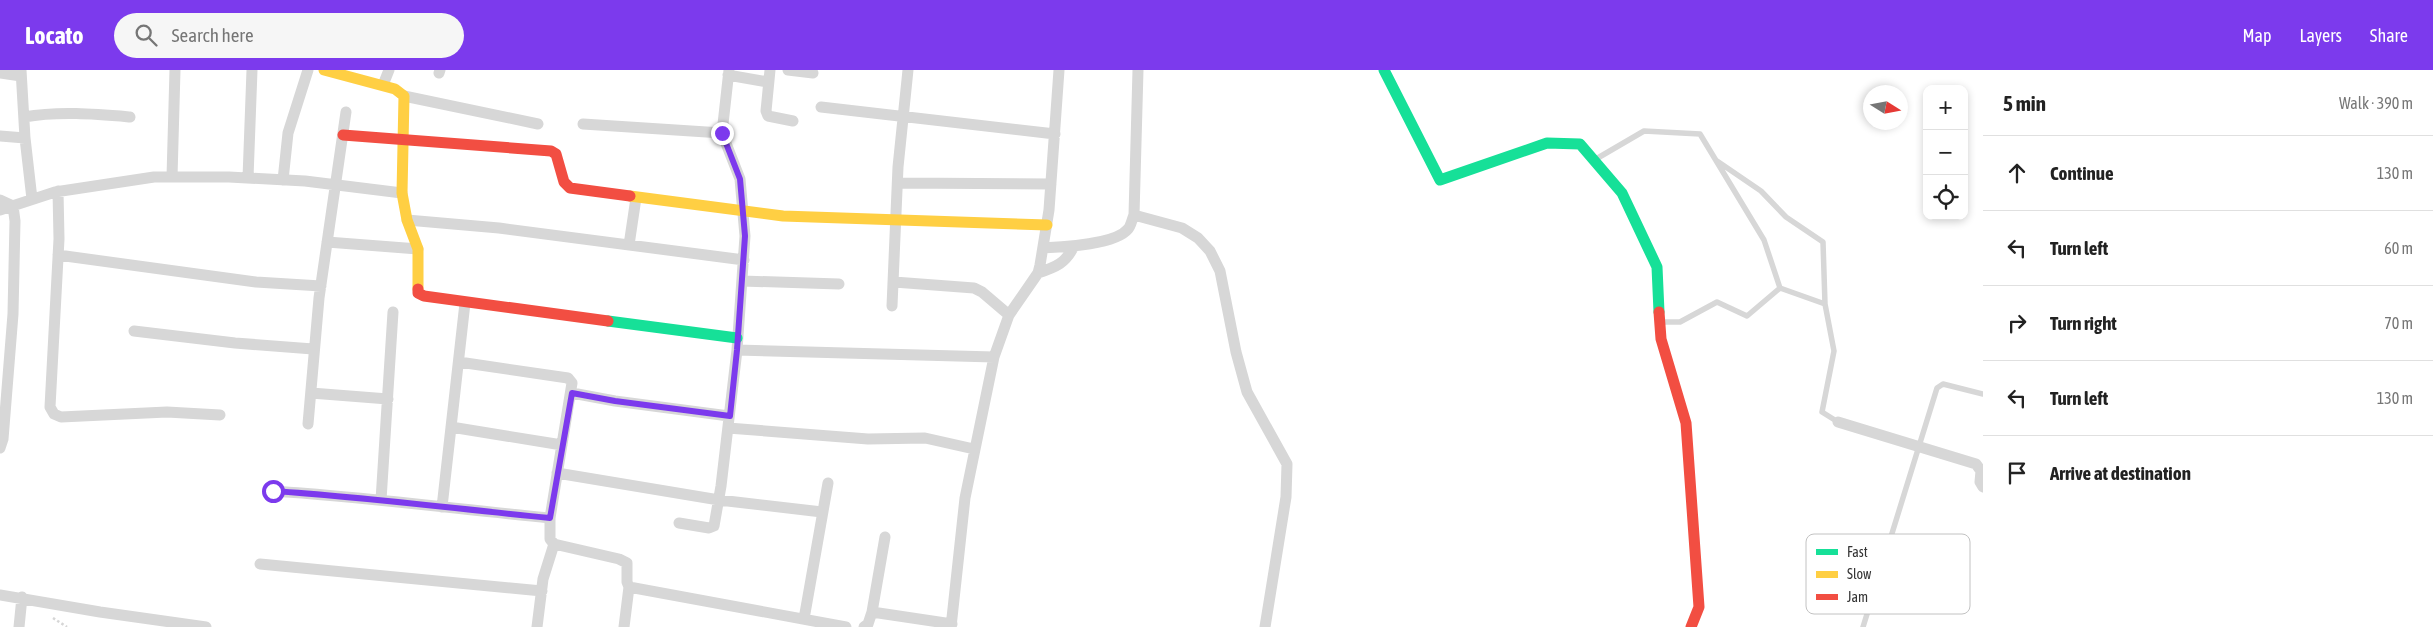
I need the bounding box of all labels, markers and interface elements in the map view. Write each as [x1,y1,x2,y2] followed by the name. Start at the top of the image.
[114,13,464,58] search box
[132,21,160,49] icon: search
[25,22,84,49] text: Locato
[172,24,254,46] text: Search here
[2242,25,2271,46] text: Map
[2299,25,2342,46] text: Layers
[2370,25,2408,46] text: Share
[1863,85,1908,130] north arrow
[1923,85,1968,220] map controls
[1923,85,1968,130] button: +
[2003,91,2046,115] text: 5 min
[2339,94,2413,112] text: Walk · 390 m
[711,122,734,145] route end
[1923,130,1968,175] button: −
[2003,159,2031,187] icon: ahead
[2050,162,2114,184] text: Continue
[2377,164,2413,182] text: 130 m
[1923,175,1968,220] button: locate
[2003,234,2031,262] icon: left
[2050,237,2108,259] text: Turn left
[2384,239,2413,257] text: 60 m
[2003,309,2031,337] icon: right
[2050,312,2117,334] text: Turn right
[2384,314,2413,332] text: 70 m
[2003,384,2031,412] icon: left
[2050,387,2108,409] text: Turn left
[2377,389,2413,407] text: 130 m
[2003,459,2031,487] icon: arrive
[2050,462,2191,484] text: Arrive at destination
[262,480,285,503] route start
[1806,534,1970,614] legend
[1847,544,1868,560] text: Fast
[1847,566,1872,582] text: Slow
[1847,589,1868,605] text: Jam

